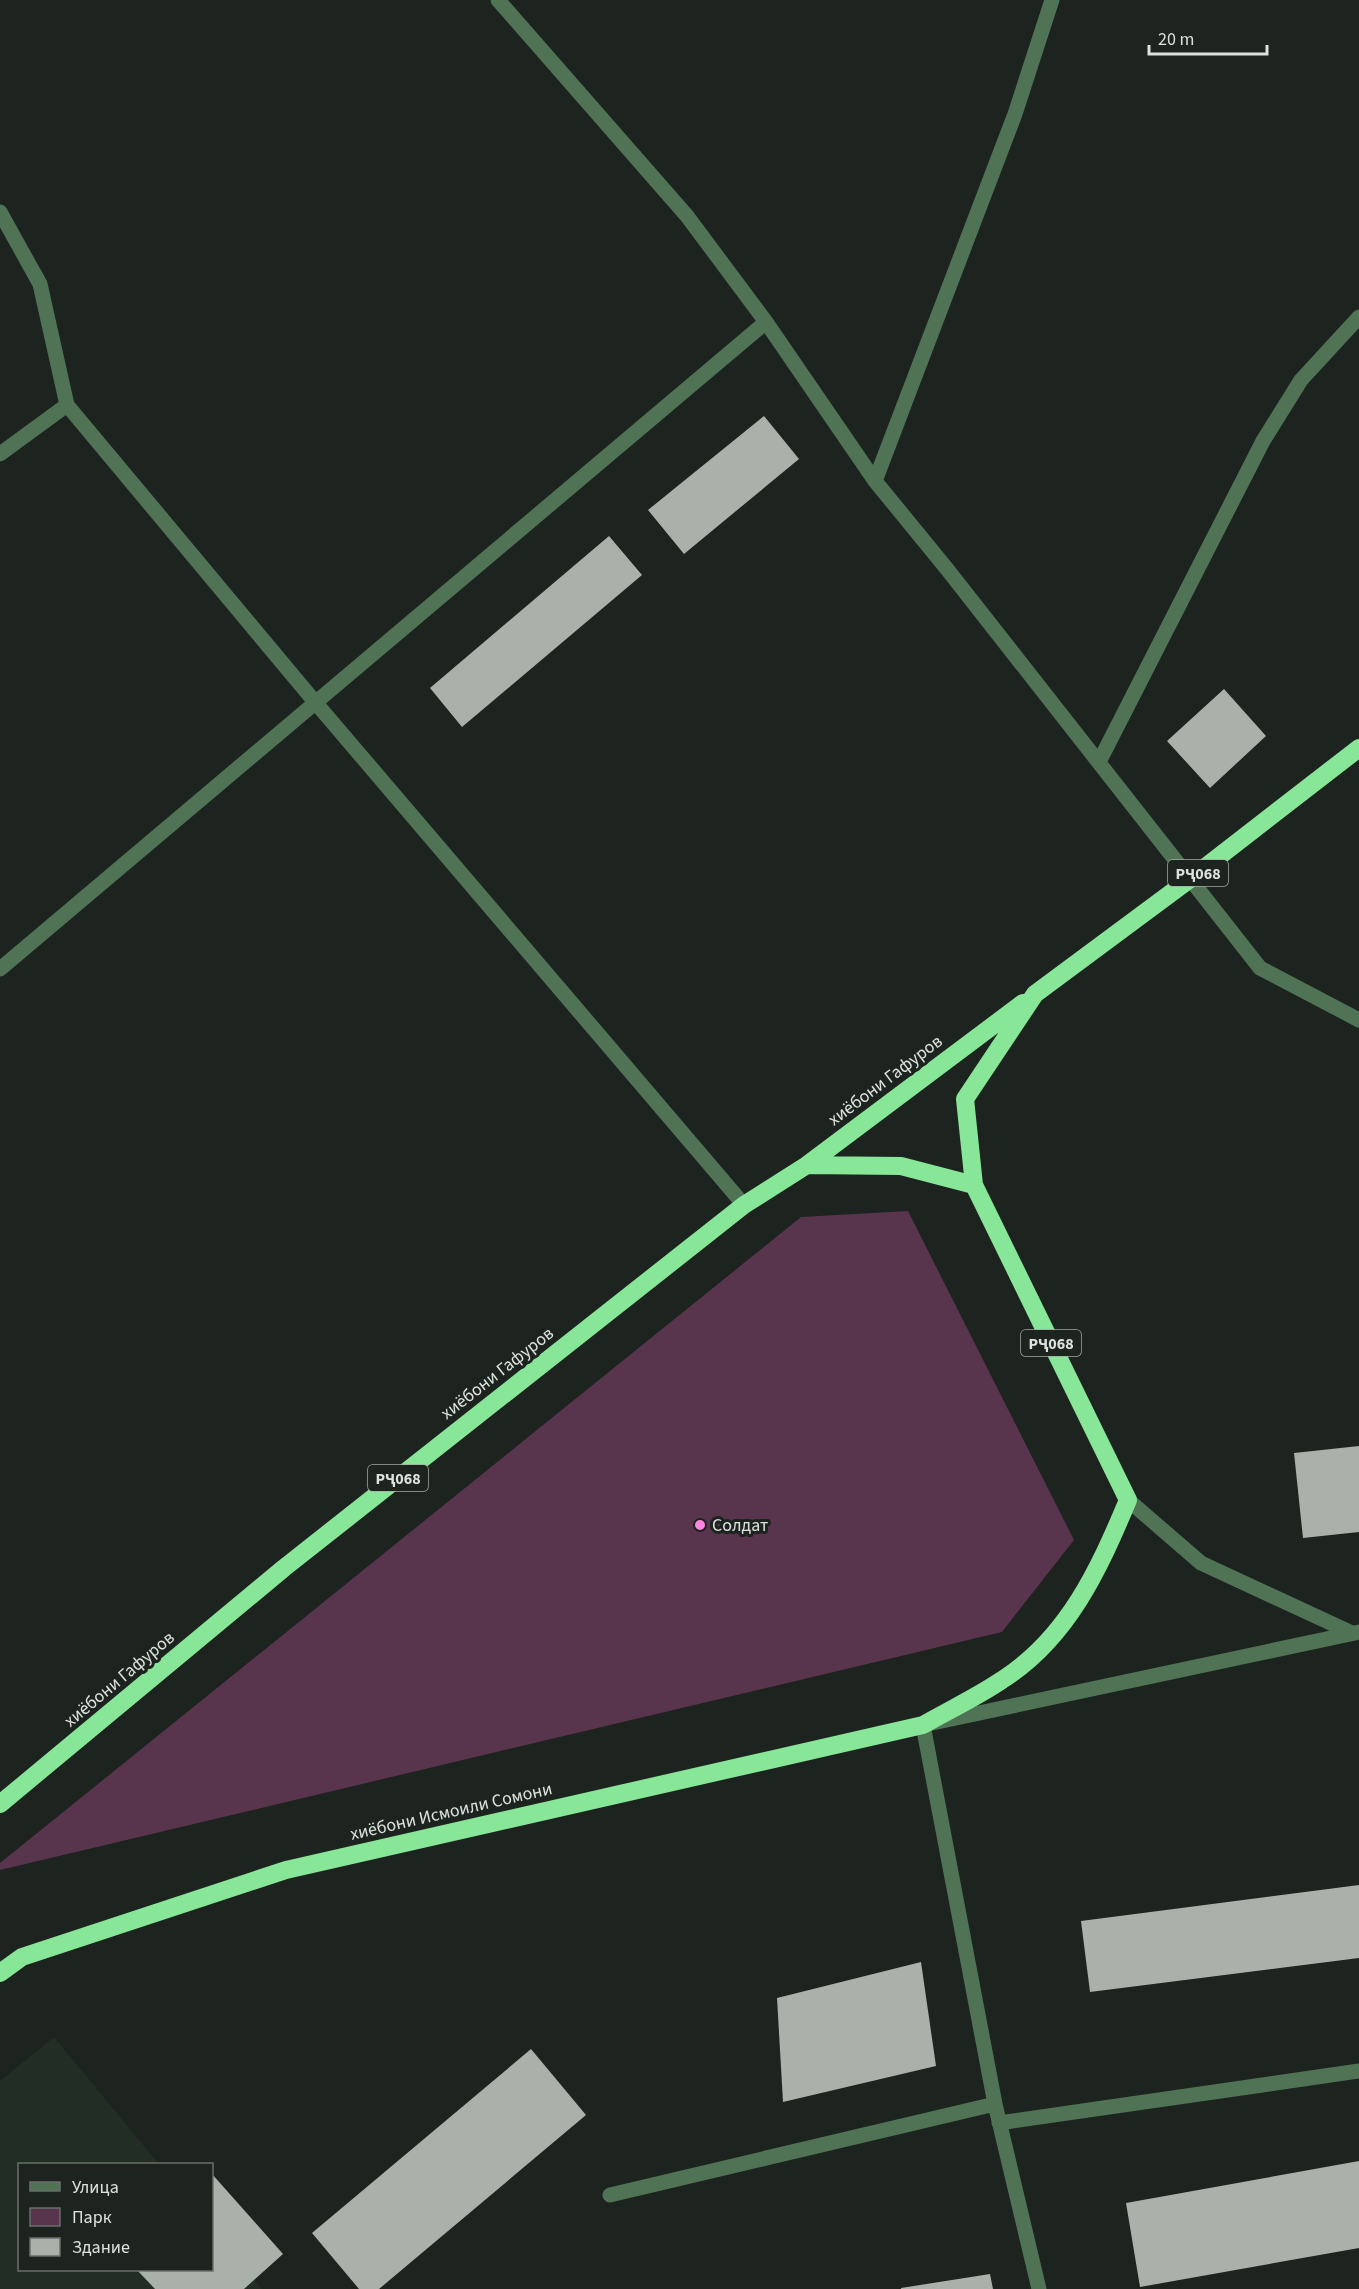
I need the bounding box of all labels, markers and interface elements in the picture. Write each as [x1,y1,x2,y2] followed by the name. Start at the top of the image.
[1149,18,1268,56] scale bar
[1158,27,1194,52] text: 20 m
[1168,860,1228,886] road number: РҶ068
[823,1029,948,1132] street label: хиёбони Гафуров
[435,1321,559,1426] street label: хиёбони Гафуров
[1021,1330,1081,1356] road number: РҶ068
[368,1465,428,1491] road number: РҶ068
[712,1513,768,1538] place label: Солдат
[693,1518,707,1532] marker: Солдат
[59,1626,180,1733] street label: хиёбони Гафуров
[348,1776,555,1847] street label: хиёбони Исмоили Сомони
[18,2163,213,2271] legend
[72,2175,119,2200] text: Улица
[72,2205,112,2230] text: Парк
[72,2235,130,2260] text: Здание

